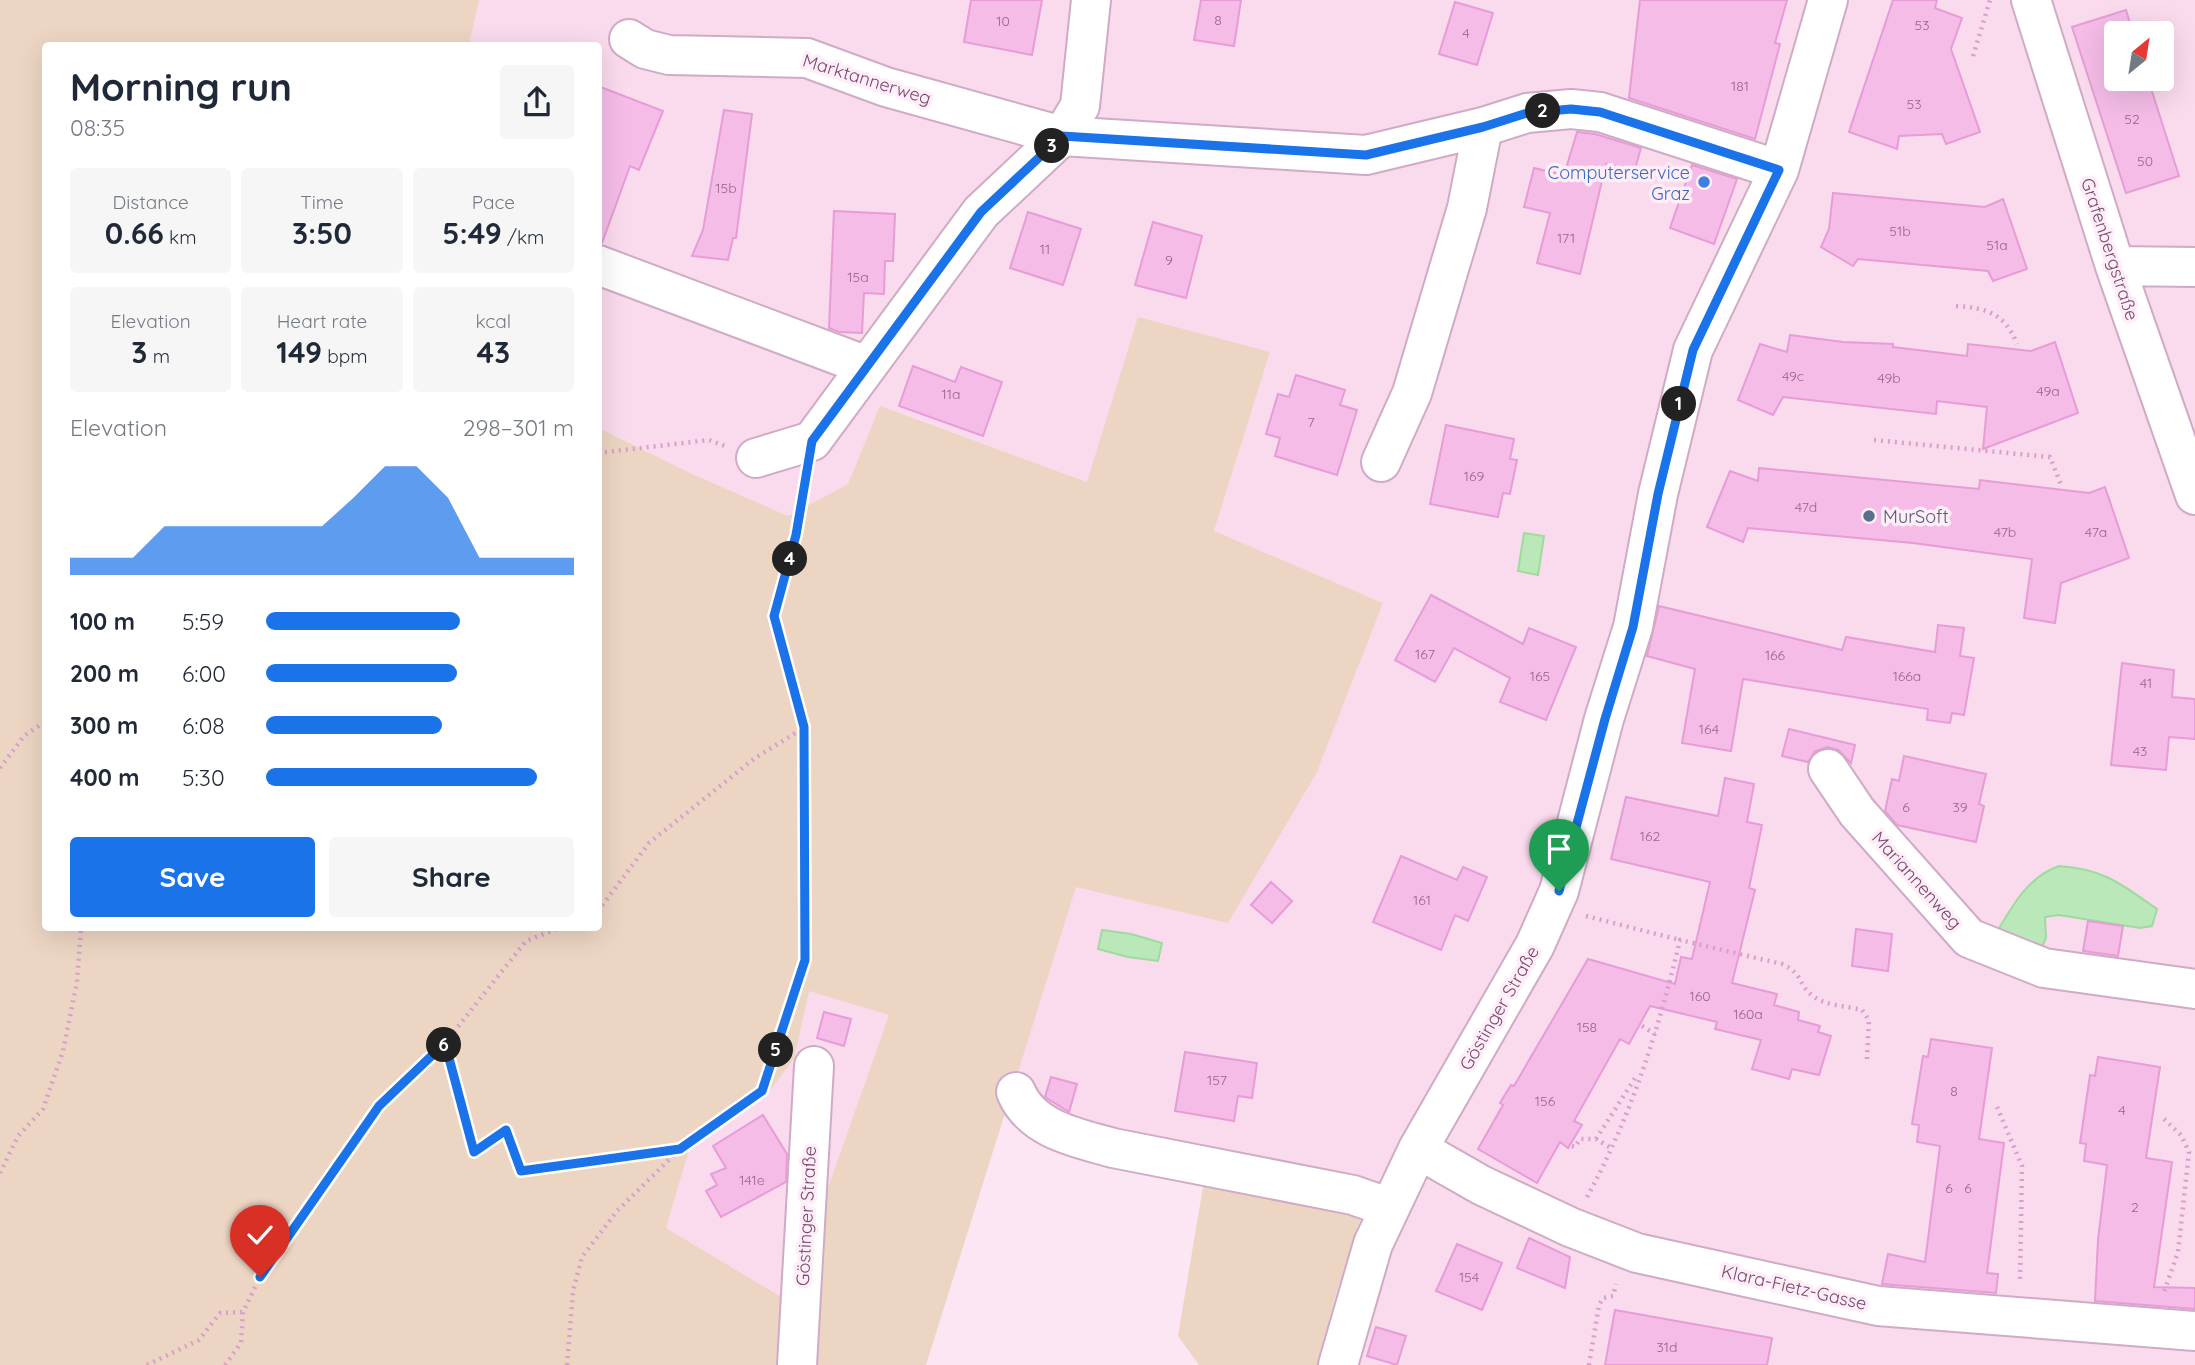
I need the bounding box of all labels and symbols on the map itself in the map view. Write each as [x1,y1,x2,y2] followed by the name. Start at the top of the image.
[1214,11,1222,29] house number: 8
[996,12,1010,30] house number: 10
[1915,16,1929,34] house number: 53
[2104,21,2174,91] north arrow
[1462,24,1470,42] house number: 4
[800,49,934,109] street label: Marktannerweg
[1731,77,1749,95] house number: 181
[1526,94,1560,128] pin: 2
[1907,95,1921,113] house number: 53
[2124,110,2140,128] house number: 52
[1034,128,1070,164] pin: 3
[2137,152,2153,170] house number: 50
[1547,161,1690,205] place label: Computerservice Graz
[1696,174,1712,190] marker: Computerservice Graz
[2076,175,2144,323] street label: Grafenbergstraße
[715,179,737,197] house number: 15b
[1889,222,1911,240] house number: 51b
[1557,229,1575,247] house number: 171
[1986,236,2008,254] house number: 51a
[1040,240,1050,258] house number: 11
[1165,251,1173,269] house number: 9
[847,268,869,286] house number: 15a
[1782,367,1804,385] house number: 49c
[1877,369,1901,387] house number: 49b
[2036,382,2060,400] house number: 49a
[942,385,960,403] house number: 11a
[1662,386,1696,422] pin: 1
[1307,413,1315,431] house number: 7
[1464,467,1484,485] house number: 169
[1795,498,1817,516] house number: 47d
[1883,505,1949,528] place label: MurSoft
[1861,508,1877,524] marker: MurSoft
[1994,523,2016,541] house number: 47b
[2085,523,2107,541] house number: 47a
[772,542,808,576] pin: 4
[1415,645,1435,663] house number: 167
[1765,646,1786,664] house number: 166
[1530,667,1550,685] house number: 165
[1893,667,1921,685] house number: 166a
[2140,674,2152,692] house number: 41
[1699,720,1719,738] house number: 164
[2133,742,2147,760] house number: 43
[1902,798,1910,816] house number: 6
[1952,798,1968,816] house number: 39
[1529,819,1589,891] pin
[1867,826,1967,934] street label: Mariannenweg
[1640,827,1660,845] house number: 162
[1413,891,1431,909] house number: 161
[1454,942,1544,1074] street label: Göstinger Straße
[1689,987,1711,1005] house number: 160
[1733,1005,1763,1023] house number: 160a
[1577,1018,1597,1036] house number: 158
[426,1028,462,1062] pin: 6
[758,1032,794,1068] pin: 5
[1207,1071,1227,1089] house number: 157
[1950,1082,1958,1100] house number: 8
[1535,1092,1556,1110] house number: 156
[2118,1101,2126,1119] house number: 4
[791,1145,821,1287] street label: Göstinger Straße
[739,1171,765,1189] house number: 141e
[1945,1179,1953,1197] house number: 6
[1964,1179,1972,1197] house number: 6
[2131,1198,2139,1216] house number: 2
[230,1205,290,1277] pin
[1719,1259,1869,1315] street label: Klara-Fietz-Gasse
[1459,1268,1479,1286] house number: 154
[1657,1338,1678,1356] house number: 31d

